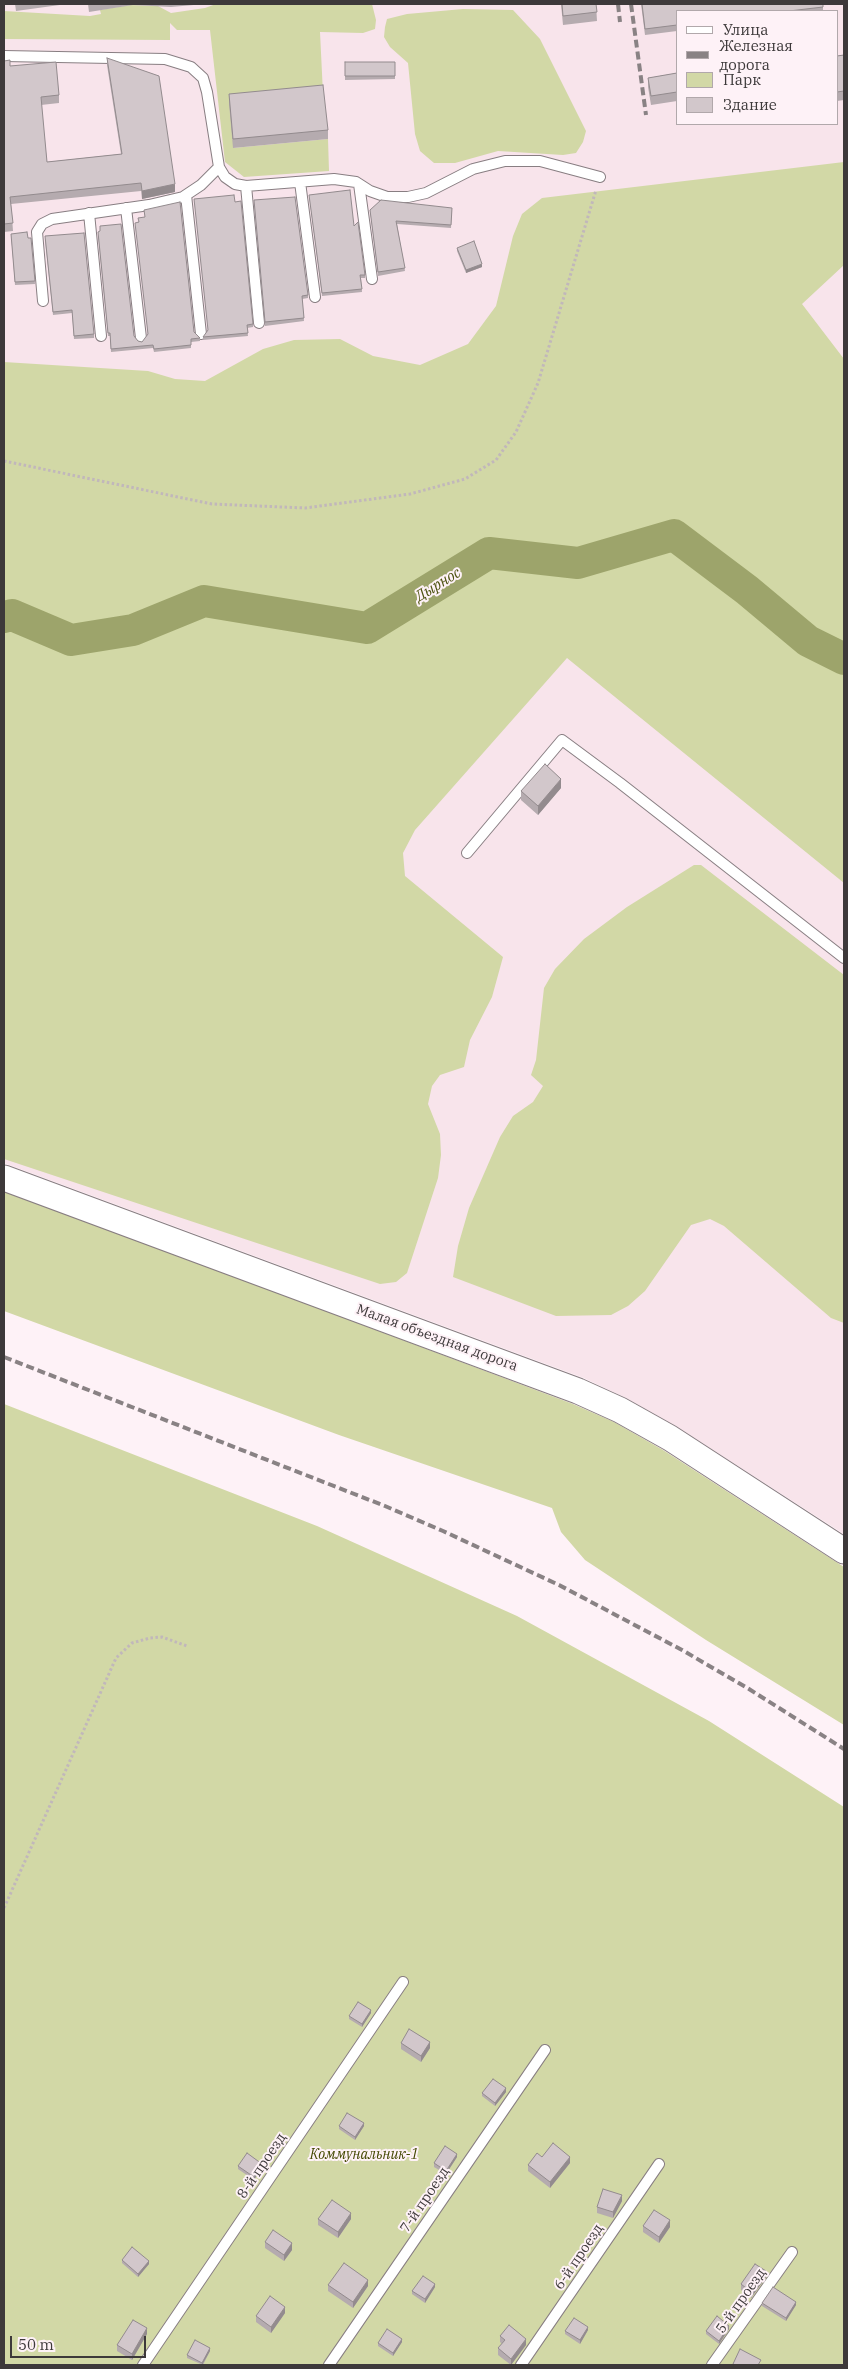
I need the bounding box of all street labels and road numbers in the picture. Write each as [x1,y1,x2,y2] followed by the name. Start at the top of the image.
[354,1301,520,1375] street label: Малая объездная дорога
[234,2130,290,2202] street label: 8-й проезд
[397,2164,453,2236] street label: 7-й проезд
[551,2221,607,2293] street label: 6-й проезд
[713,2265,769,2337] street label: 5-й проезд

